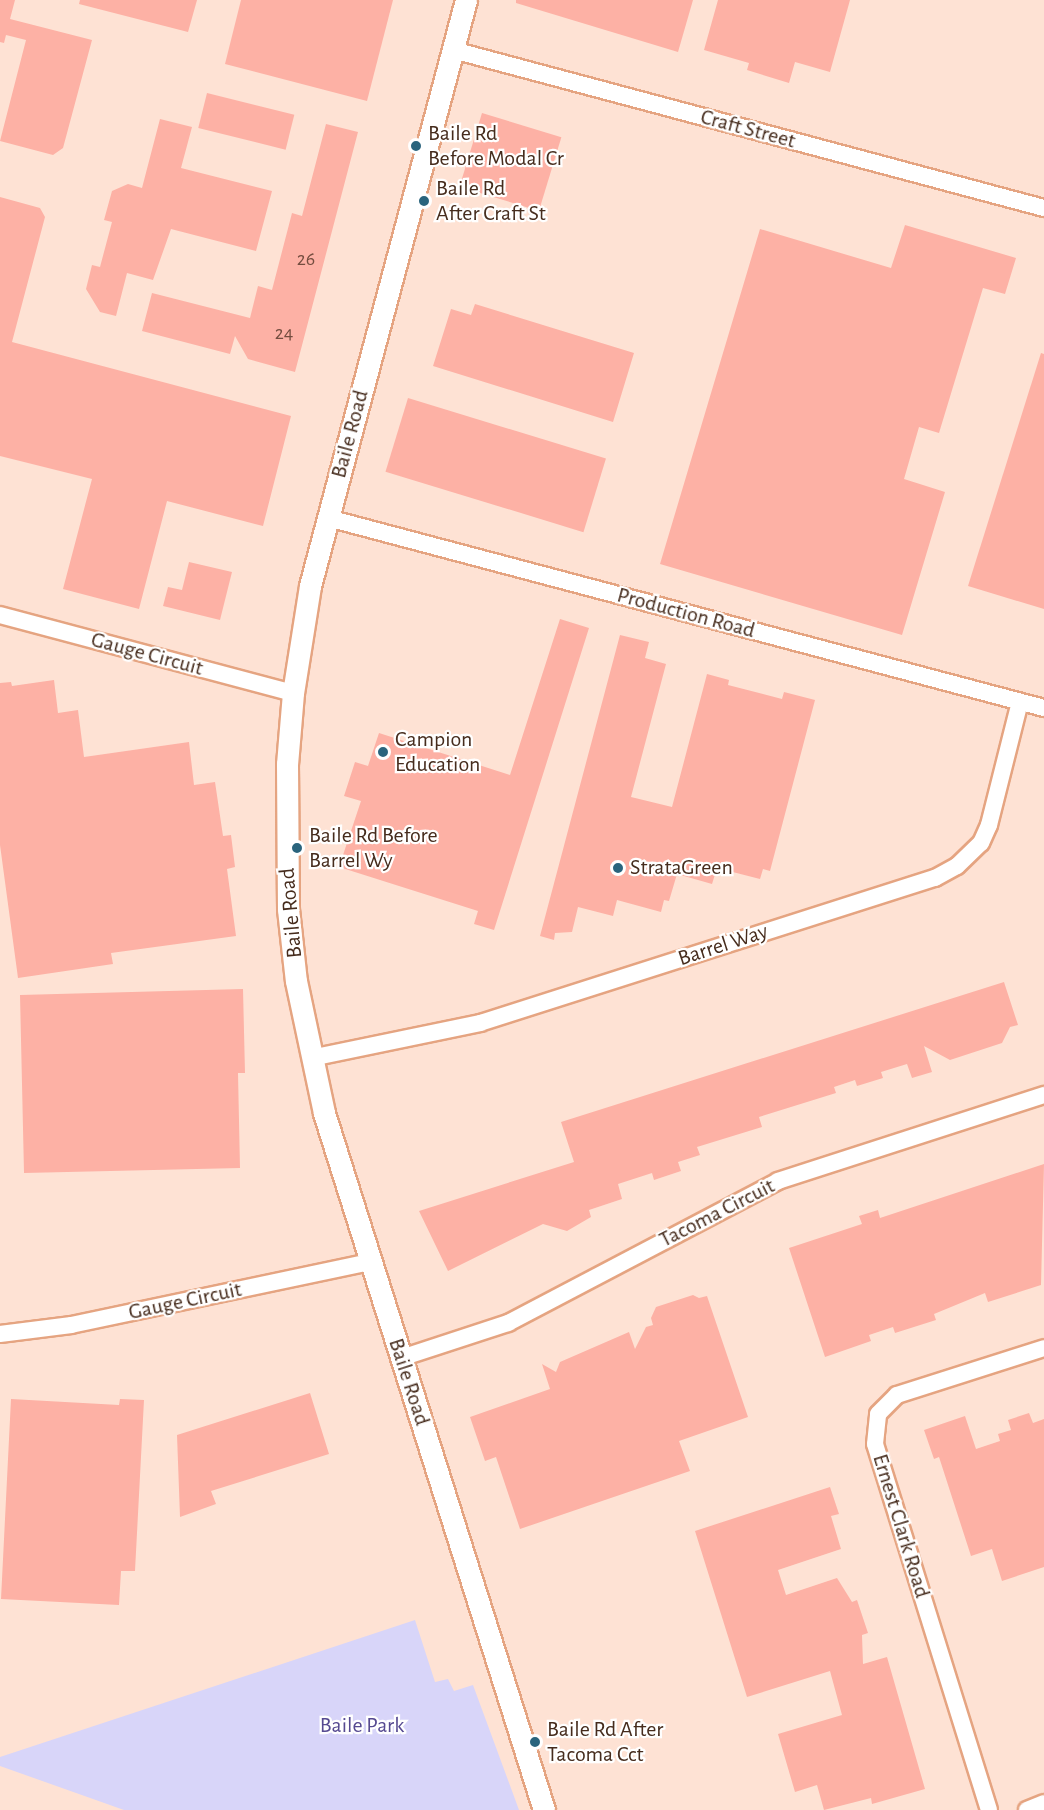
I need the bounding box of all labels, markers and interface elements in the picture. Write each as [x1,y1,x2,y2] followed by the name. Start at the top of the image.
[698,104,798,154] street label: Craft Street
[428,120,564,172] place label: Baile Rd Before Modal Cr
[409,139,423,153] marker: Baile Rd Before Modal Cr
[436,175,546,226] place label: Baile Rd After Craft St
[417,194,431,208] marker: Baile Rd After Craft St
[297,247,315,271] house number: 26
[275,321,293,345] house number: 24
[326,387,374,481] street label: Baile Road
[614,582,758,644] street label: Production Road
[88,626,206,682] street label: Gauge Circuit
[395,726,480,778] place label: Campion Education
[376,745,390,759] marker: Campion Education
[309,822,438,873] place label: Baile Rd Before Barrel Wy
[290,841,304,855] marker: Baile Rd Before Barrel Wy
[630,855,733,881] place label: StrataGreen
[611,861,625,875] marker: StrataGreen
[274,867,308,959] street label: Baile Road
[675,918,771,972] street label: Barrel Way
[655,1173,779,1253] street label: Tacoma Circuit
[126,1276,244,1326] street label: Gauge Circuit
[382,1335,436,1429] street label: Baile Road
[867,1451,935,1601] street label: Ernest Clark Road
[320,1713,404,1739] park label: Baile Park
[547,1716,663,1768] place label: Baile Rd After Tacoma Cct
[528,1735,542,1749] marker: Baile Rd After Tacoma Cct

